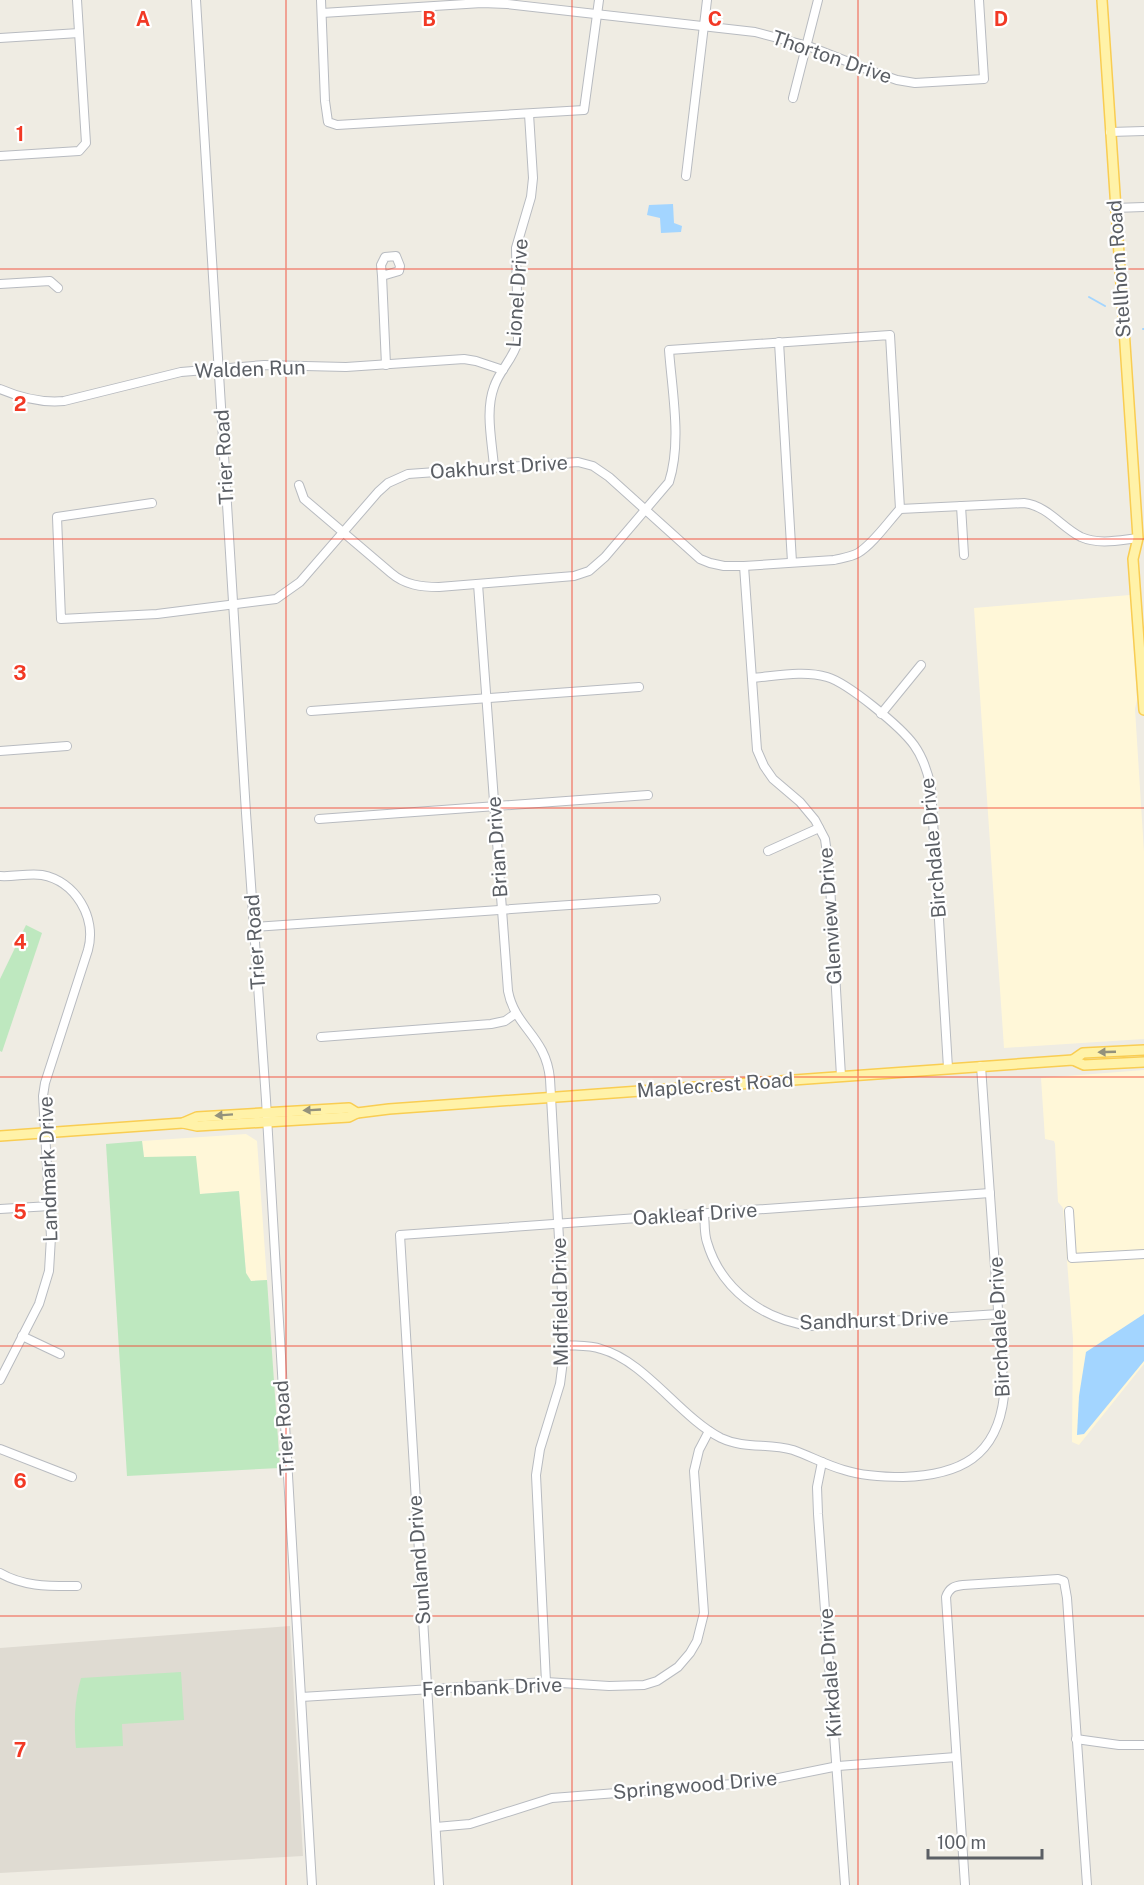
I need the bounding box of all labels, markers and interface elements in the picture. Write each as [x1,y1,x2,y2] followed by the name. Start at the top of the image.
[136,7,150,31] text: A
[422,7,436,31] text: B
[708,7,722,31] text: C
[994,7,1008,31] text: D
[769,25,895,89] street label: Thorton Drive
[16,122,24,146] text: 1
[1102,199,1136,339] street label: Stellhorn Road
[501,238,533,348] street label: Lionel Drive
[194,355,306,383] street label: Walden Run
[14,392,26,416] text: 2
[210,409,238,505] street label: Trier Road
[429,450,569,484] street label: Oakhurst Drive
[13,661,27,685] text: 3
[915,777,951,919] street label: Birchdale Drive
[481,796,513,898] street label: Brian Drive
[813,847,847,985] street label: Glenview Drive
[240,894,270,990] street label: Trier Road
[13,930,27,954] text: 4
[1098,1047,1117,1057] one-way arrow
[636,1068,794,1102] street label: Maplecrest Road
[33,1096,63,1242] street label: Landmark Drive
[303,1105,322,1115] one-way arrow
[215,1110,234,1120] one-way arrow
[632,1198,758,1230] street label: Oakleaf Drive
[13,1200,27,1224] text: 5
[547,1237,573,1367] street label: Midfield Drive
[983,1256,1015,1398] street label: Birchdale Drive
[799,1305,949,1335] street label: Sandhurst Drive
[269,1380,299,1476] street label: Trier Road
[13,1469,27,1493] text: 6
[402,1494,436,1626] street label: Sunland Drive
[814,1607,846,1739] street label: Kirkdale Drive
[421,1673,563,1701] street label: Fernbank Drive
[14,1738,26,1762] text: 7
[612,1766,778,1804] street label: Springwood Drive
[928,1822,1042,1860] scale bar
[937,1832,986,1853] text: 100 m

